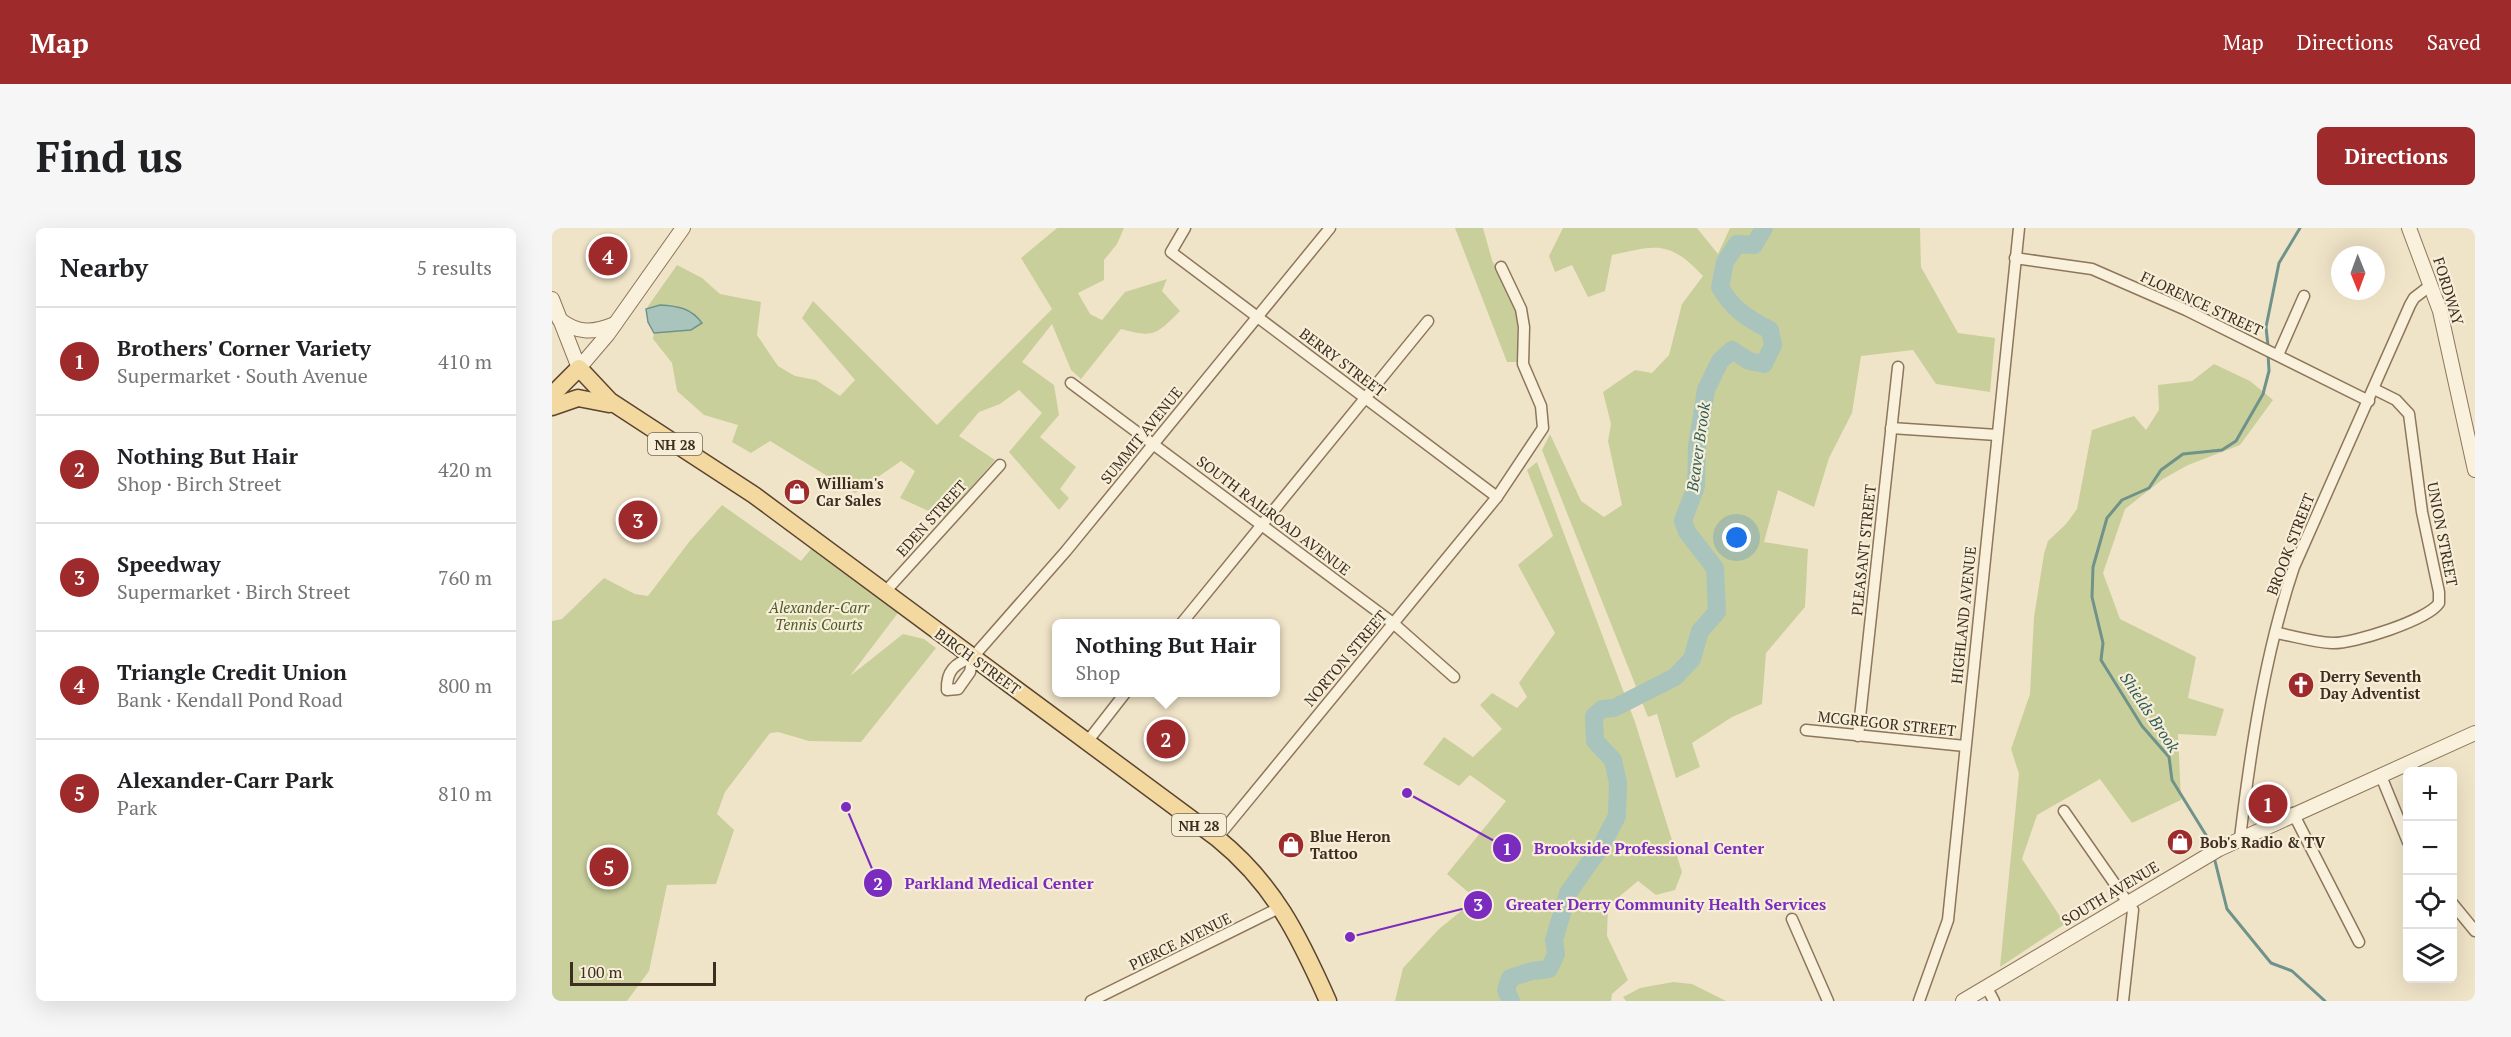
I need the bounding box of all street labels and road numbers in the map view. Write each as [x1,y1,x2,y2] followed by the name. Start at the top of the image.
[2429,255,2469,328] street label: FORDWAY
[2138,266,2266,340] street label: FLORENCE STREET
[1296,323,1390,401] street label: BERRY STREET
[1096,382,1186,488] street label: SUMMIT AVENUE
[648,433,702,455] road number: NH 28
[1193,451,1355,579] street label: SOUTH RAILROAD AVENUE
[891,476,971,560] street label: EDEN STREET
[2423,480,2463,588] street label: UNION STREET
[1846,483,1880,617] street label: PLEASANT STREET
[2261,490,2319,598] street label: BROOK STREET
[1946,545,1980,685] street label: HIGHLAND AVENUE
[1299,606,1391,710] street label: NORTON STREET
[931,623,1025,699] street label: BIRCH STREET
[1817,706,1957,740] street label: MCGREGOR STREET
[1172,814,1226,836] road number: NH 28
[2058,856,2162,930] street label: SOUTH AVENUE
[1126,908,1234,974] street label: PIERCE AVENUE

